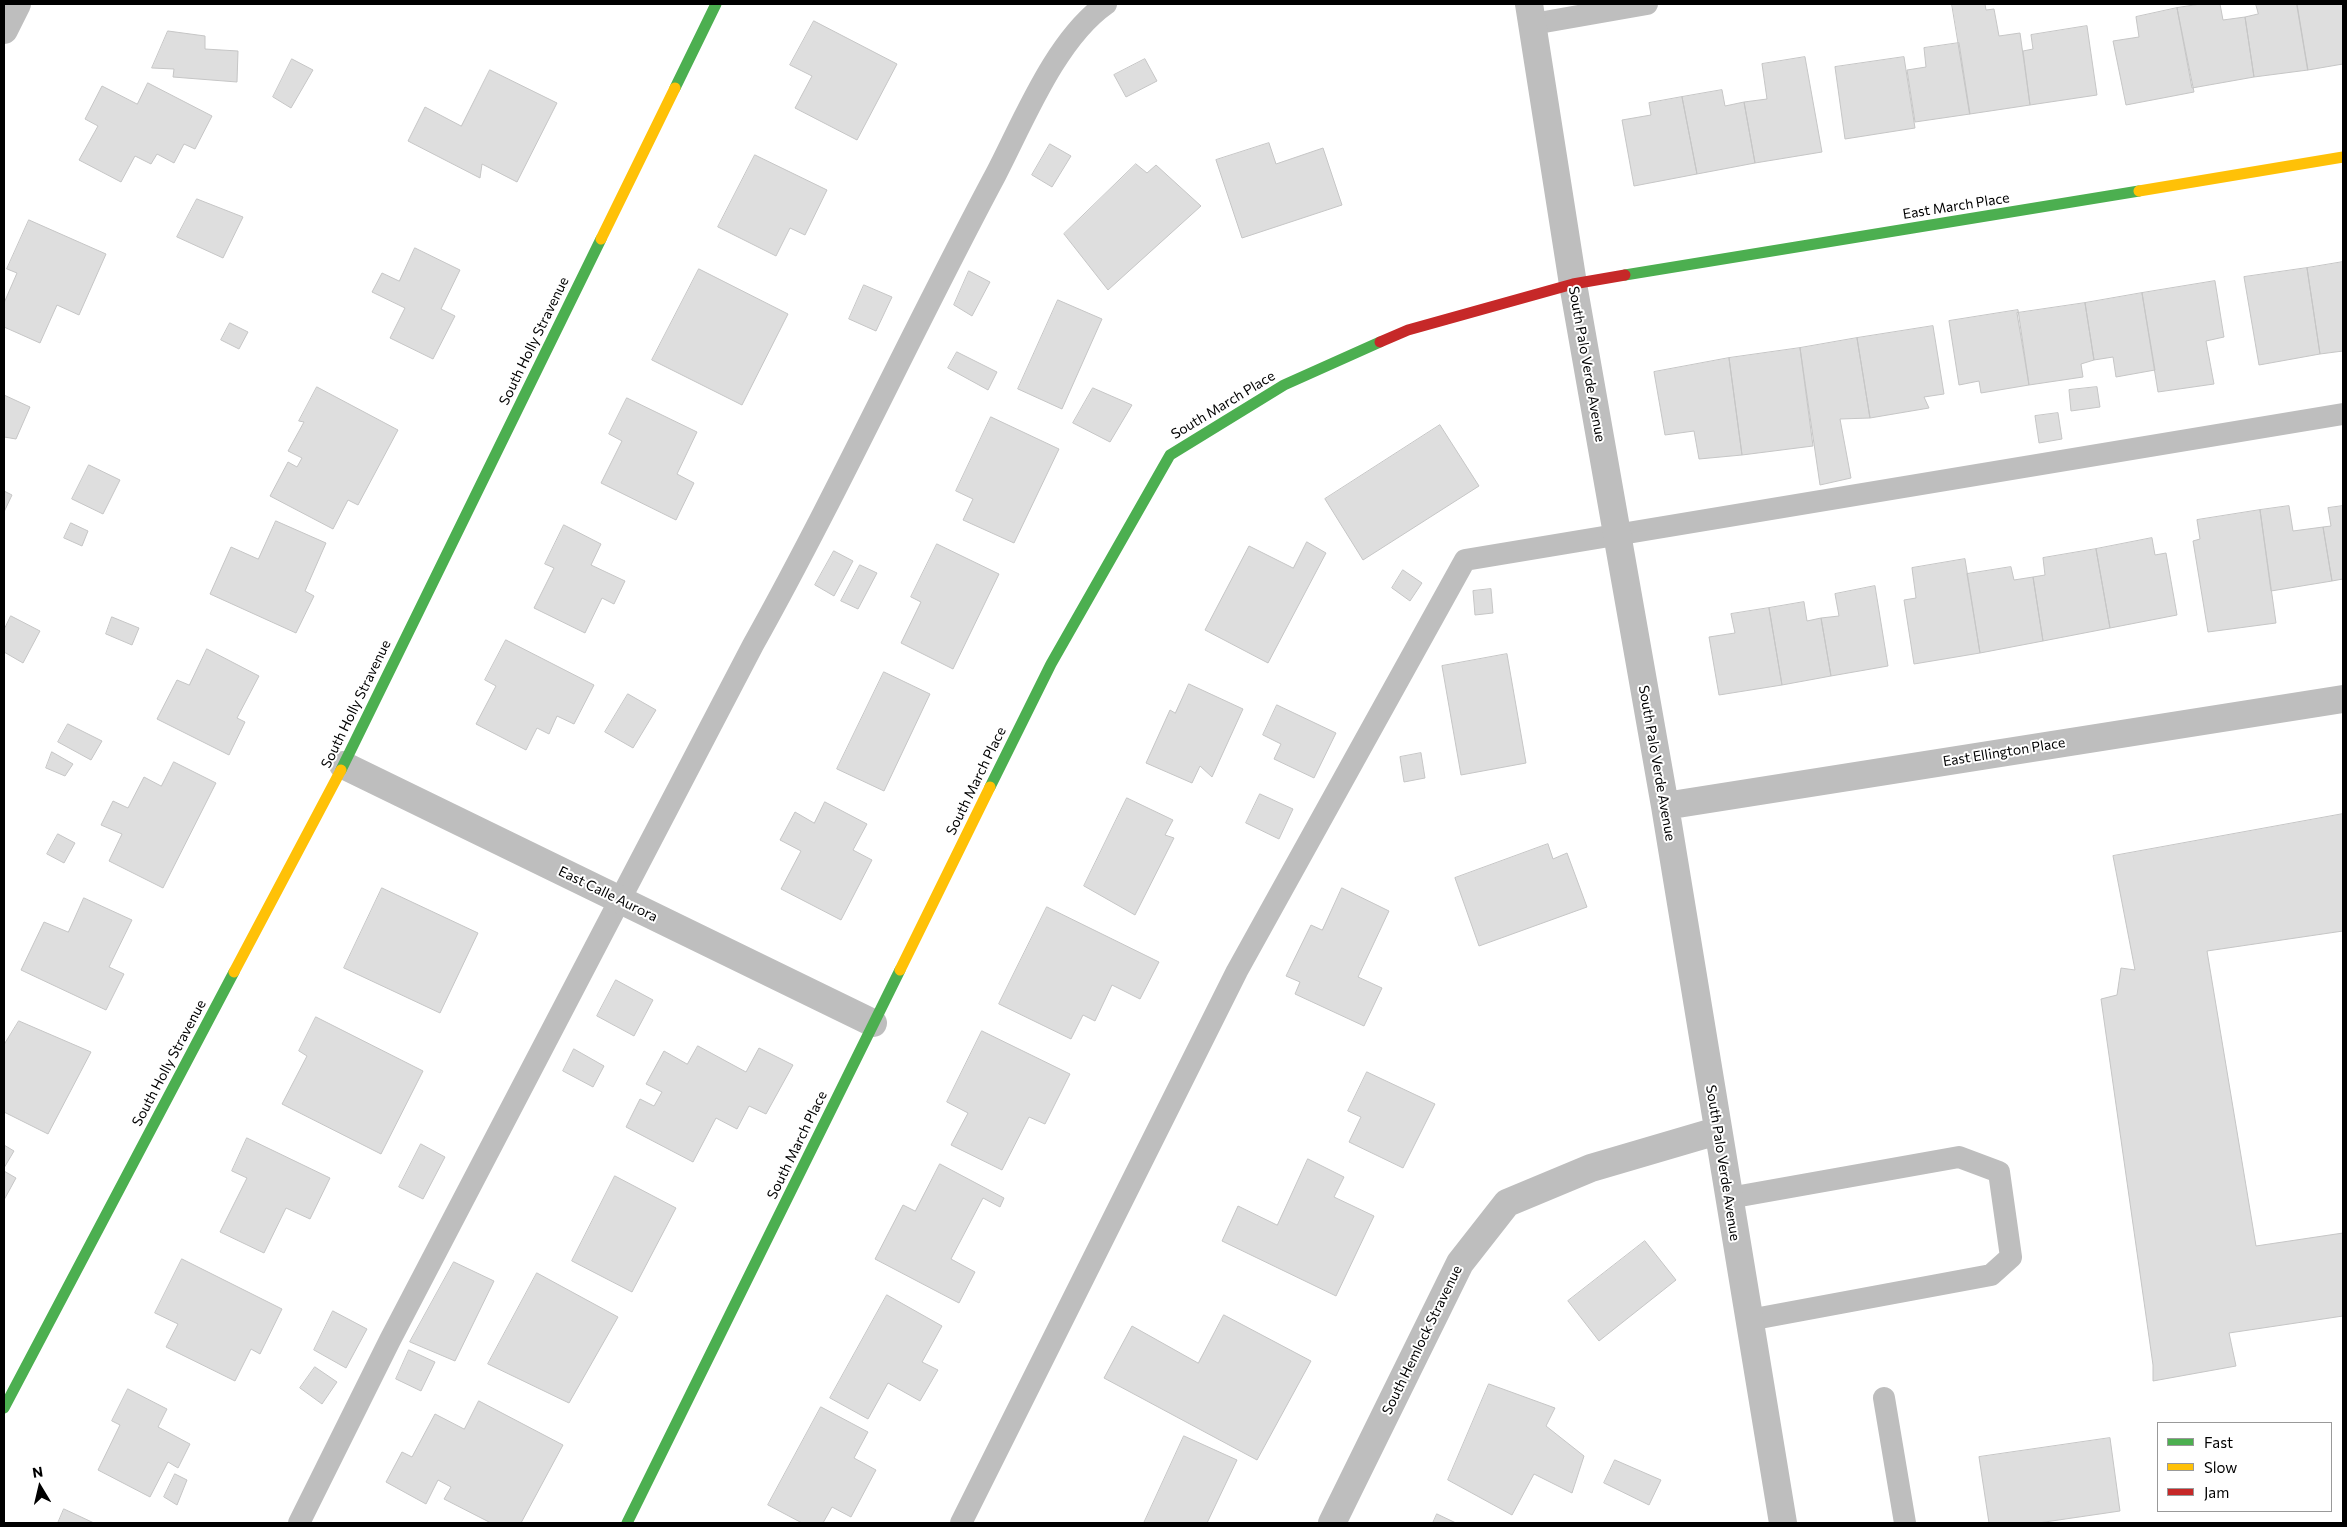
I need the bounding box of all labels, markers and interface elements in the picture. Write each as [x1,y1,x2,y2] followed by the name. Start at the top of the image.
[1901,189,2011,223] street label: East March Place
[496,274,572,408] street label: South Holly Stravenue
[1565,285,1609,443] street label: South Palo Verde Avenue
[1168,367,1278,443] street label: South March Place
[318,637,394,771] street label: South Holly Stravenue
[1635,684,1679,842] street label: South Palo Verde Avenue
[943,724,1009,838] street label: South March Place
[1942,734,2066,770] street label: East Ellington Place
[556,863,660,925] street label: East Calle Aurora
[129,997,209,1129] street label: South Holly Stravenue
[1702,1084,1744,1242] street label: South Palo Verde Avenue
[764,1088,830,1202] street label: South March Place
[1379,1263,1465,1417] street label: South Hemlock Stravenue
[2157,1422,2332,1512] legend
[2204,1433,2233,1451] text: Fast
[2204,1458,2237,1476] text: Slow
[15,1462,65,1512] north arrow
[31,1462,44,1481] text: N
[2204,1483,2229,1501] text: Jam

